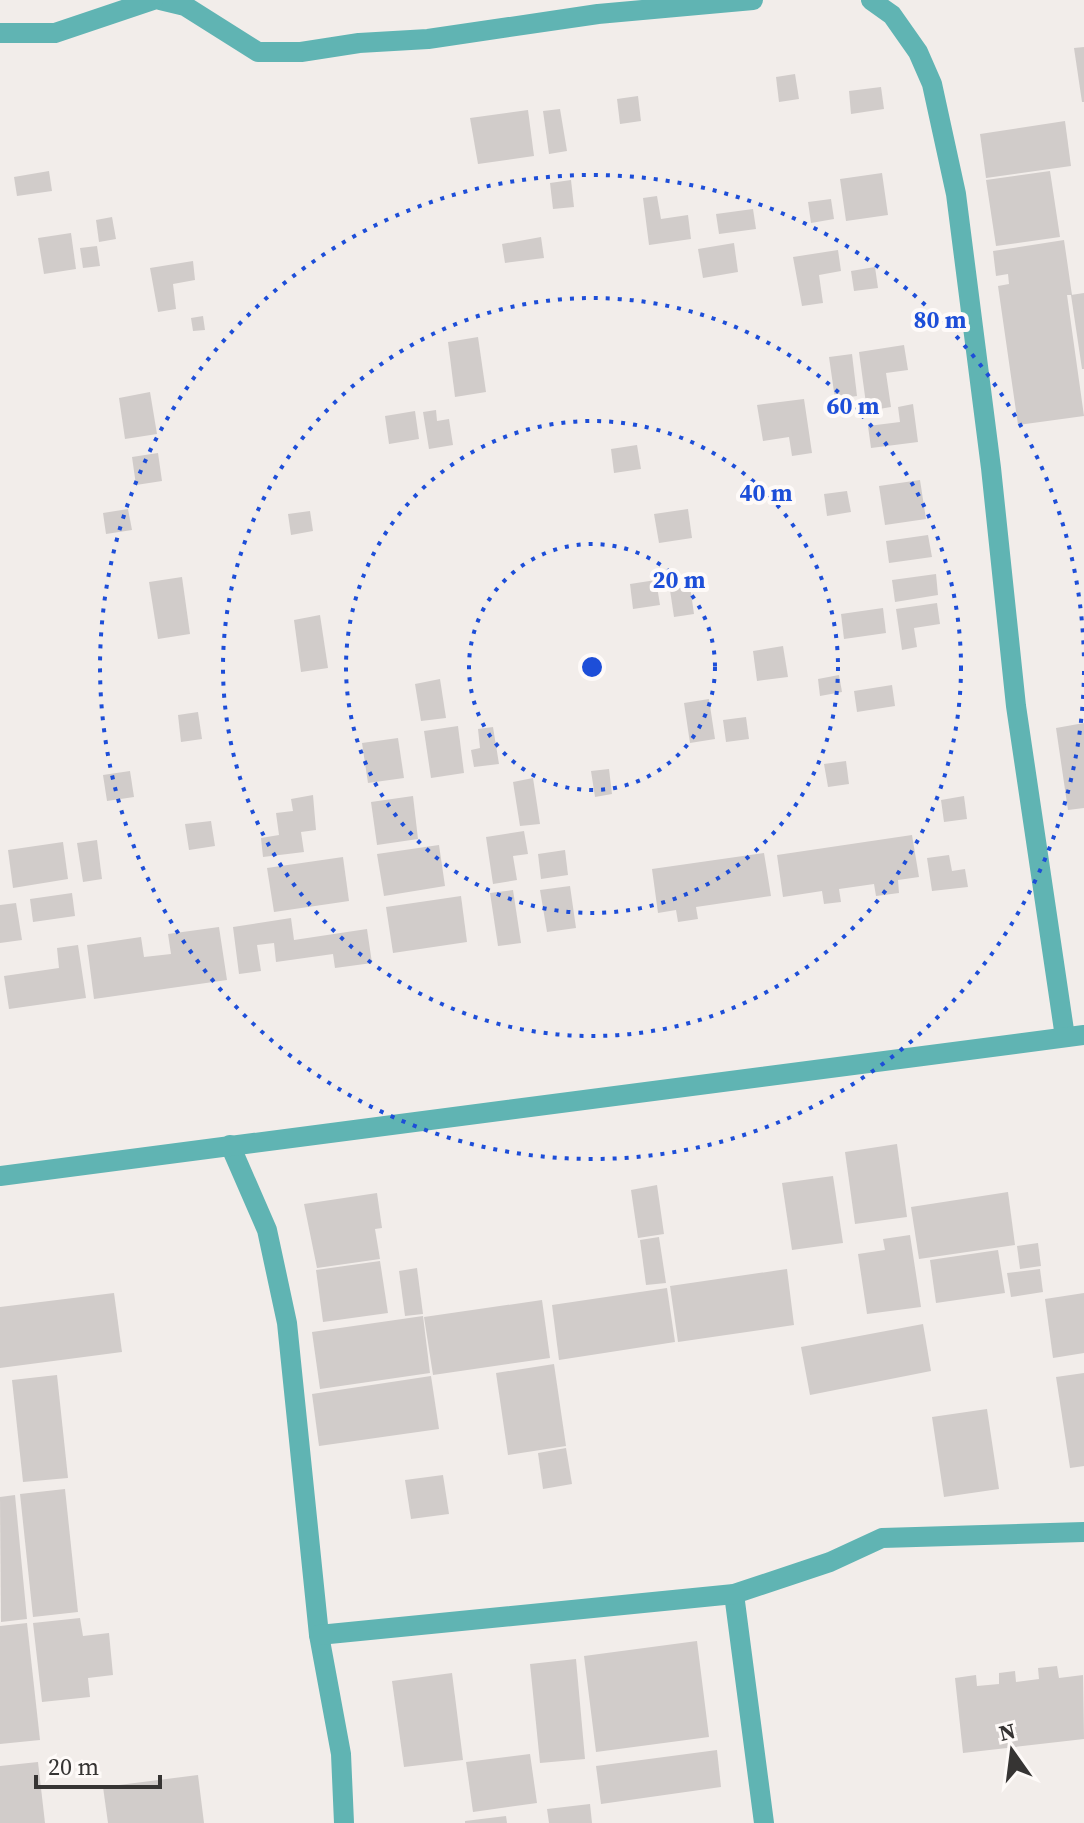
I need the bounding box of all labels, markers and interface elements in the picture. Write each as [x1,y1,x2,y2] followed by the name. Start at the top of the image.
[914,303,967,336] text: 80 m
[827,389,880,422] text: 60 m
[740,476,793,509] text: 40 m
[653,563,706,596] text: 20 m
[578,653,606,681] centre of rings
[972,1711,1052,1791] north arrow
[996,1715,1019,1748] text: N
[36,1739,160,1789] scale bar
[48,1750,99,1783] text: 20 m

